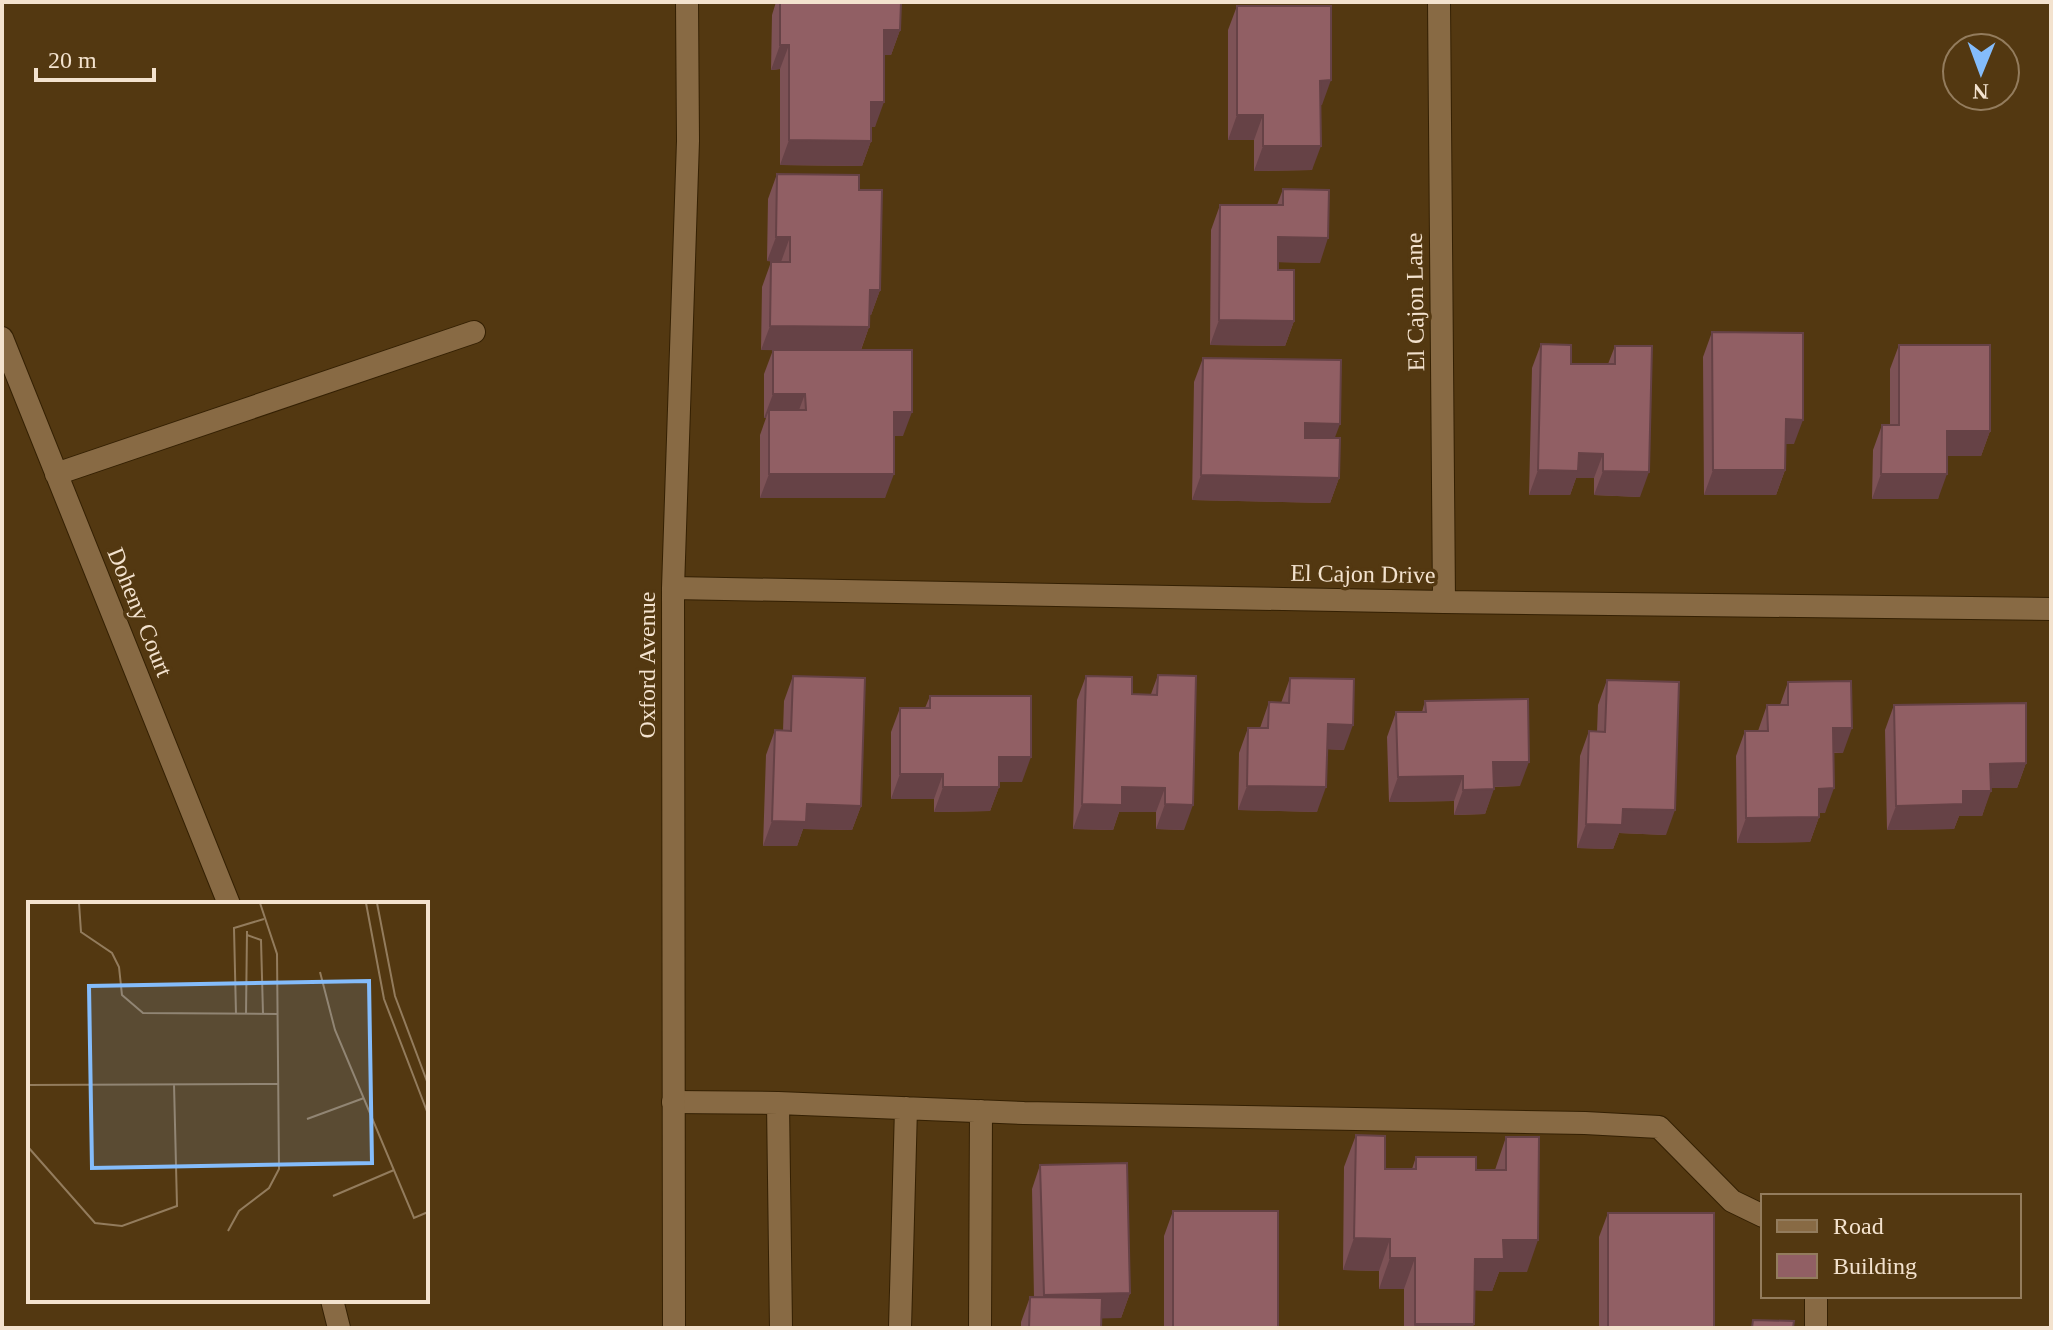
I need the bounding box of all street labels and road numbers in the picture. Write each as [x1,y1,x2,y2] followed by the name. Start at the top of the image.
[1401,232,1429,372] street label: El Cajon Lane
[102,544,178,681] street label: Doheny Court
[1290,560,1436,588] street label: El Cajon Drive
[634,592,660,738] street label: Oxford Avenue

